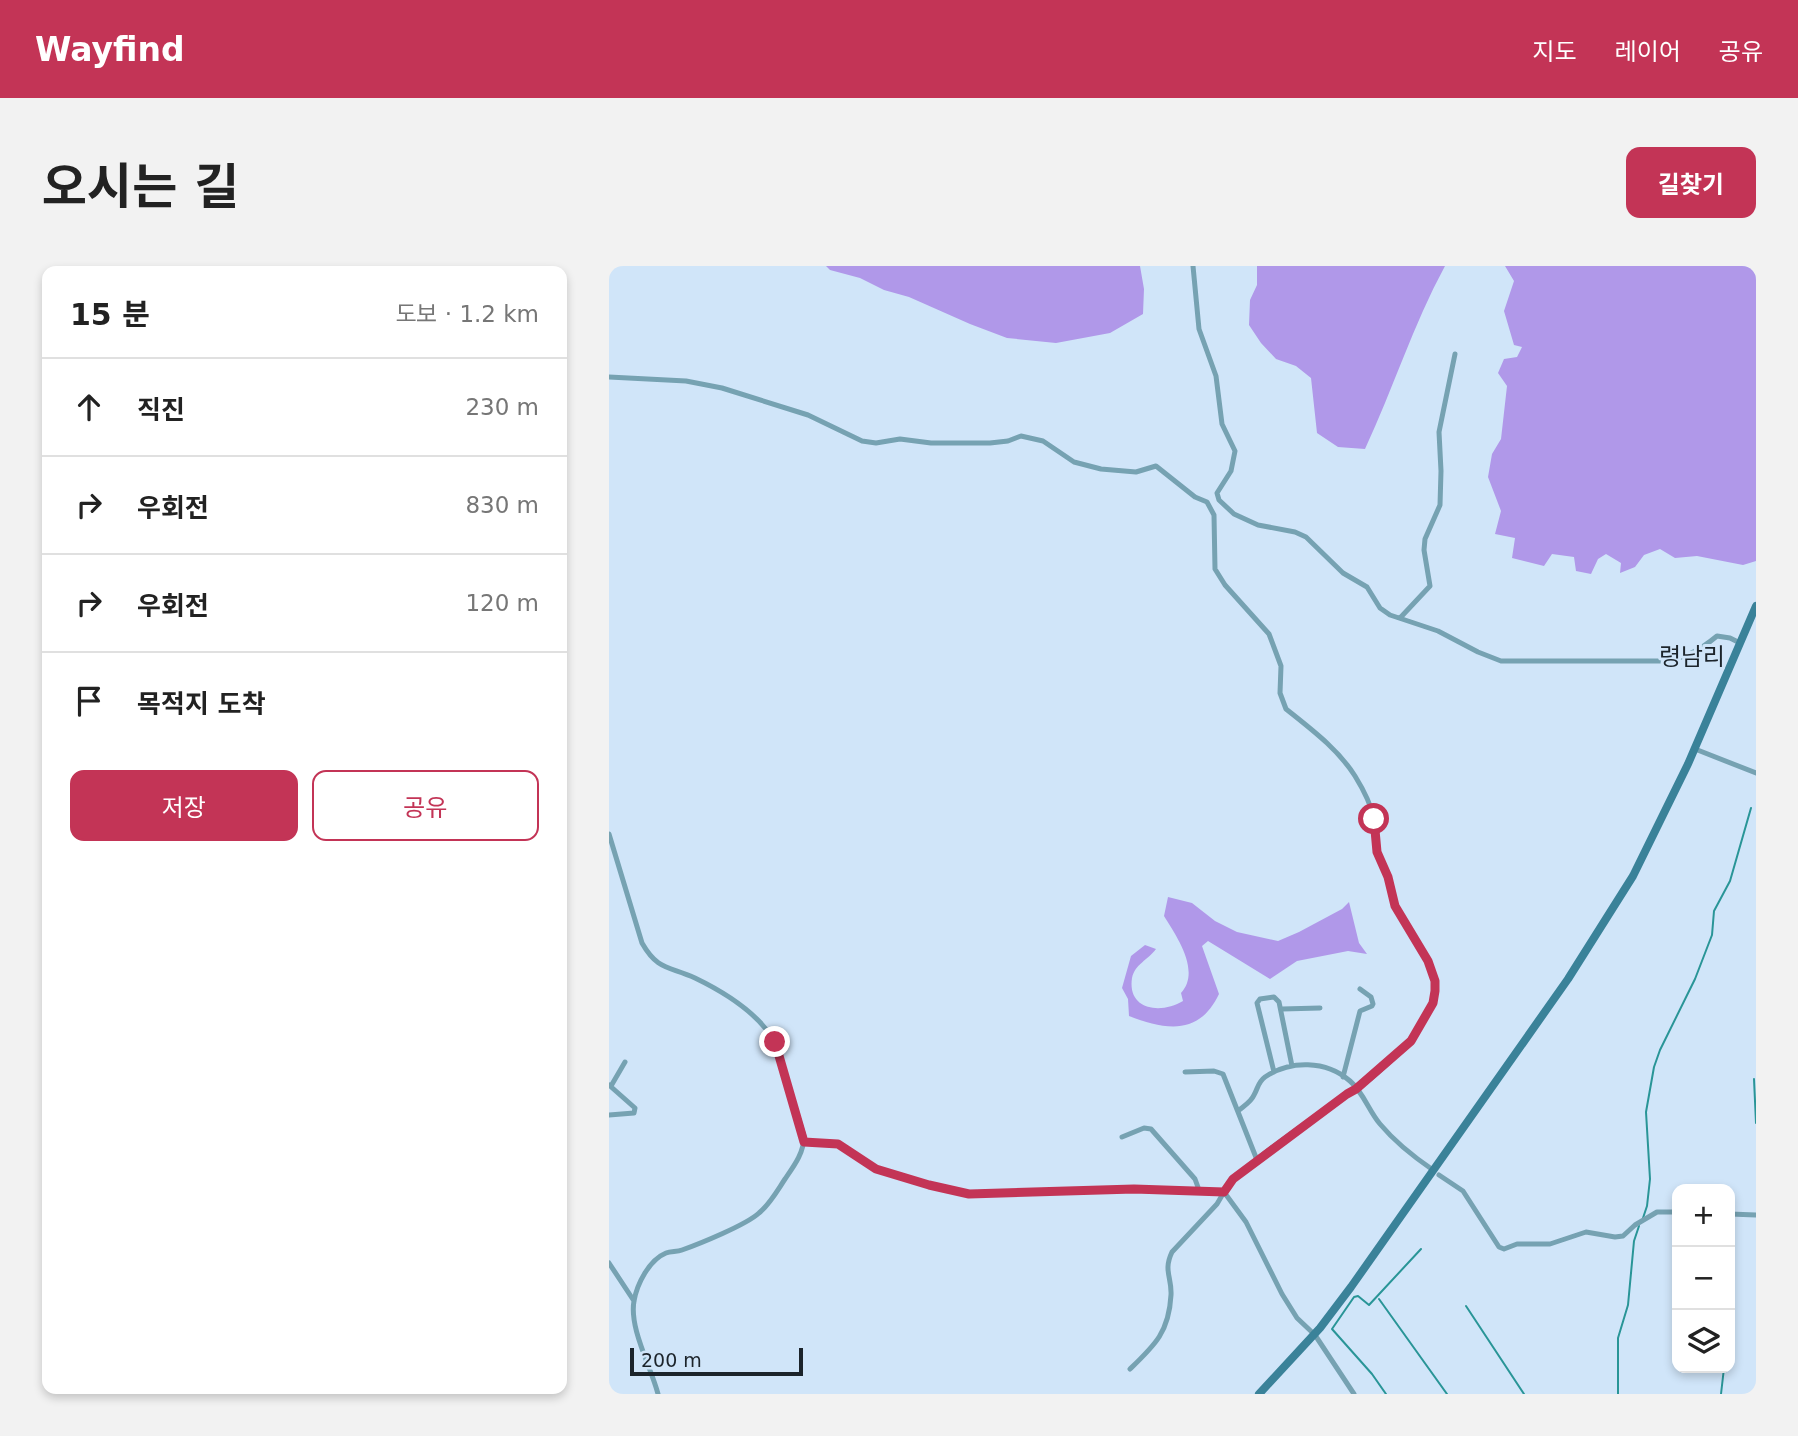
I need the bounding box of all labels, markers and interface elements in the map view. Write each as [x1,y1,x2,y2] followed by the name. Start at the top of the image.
[35,30,185,69] text: Wayfind
[1532,38,1577,66] text: 지도
[1615,38,1681,66] text: 레이어
[1719,38,1763,66] text: 공유
[1626,147,1756,218] button: 길찾기
[42,159,239,216] text: 오시는 길
[70,297,150,332] text: 15 분
[395,301,539,327] text: 도보 · 1.2 km
[70,388,108,426] icon: ahead
[465,394,539,420] text: 230 m
[137,395,185,425] text: 직진
[70,486,108,524] icon: right
[465,492,539,518] text: 830 m
[137,493,209,523] text: 우회전
[70,584,108,622] icon: right
[465,590,539,616] text: 120 m
[137,591,209,621] text: 우회전
[1659,643,1725,671] district label: 령남리
[70,682,108,720] icon: arrive
[137,689,266,719] text: 목적지 도착
[70,770,298,841] button: 저장
[312,770,539,841] button: 공유
[1358,803,1389,834] route start
[759,1026,790,1057] route end
[1672,1184,1735,1373] map controls
[1672,1184,1735,1247] button: +
[1672,1247,1735,1310] button: −
[1672,1310,1735,1373] button: layers
[630,1345,803,1377] scale bar
[641,1349,702,1371] text: 200 m

